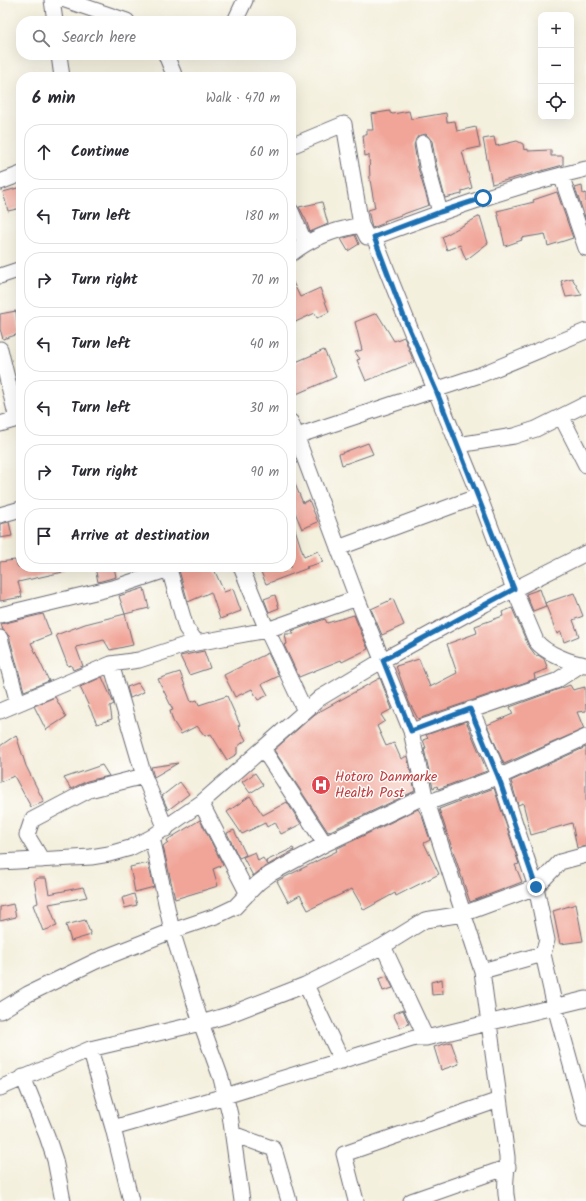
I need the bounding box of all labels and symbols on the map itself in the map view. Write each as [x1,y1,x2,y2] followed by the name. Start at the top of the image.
[474,189,492,207] route start
[335,766,438,804] place label: Hotoro Danmarke Health Post
[310,774,332,796] hospital icon: Hotoro Danmarke Health Post
[527,878,545,896] route end

